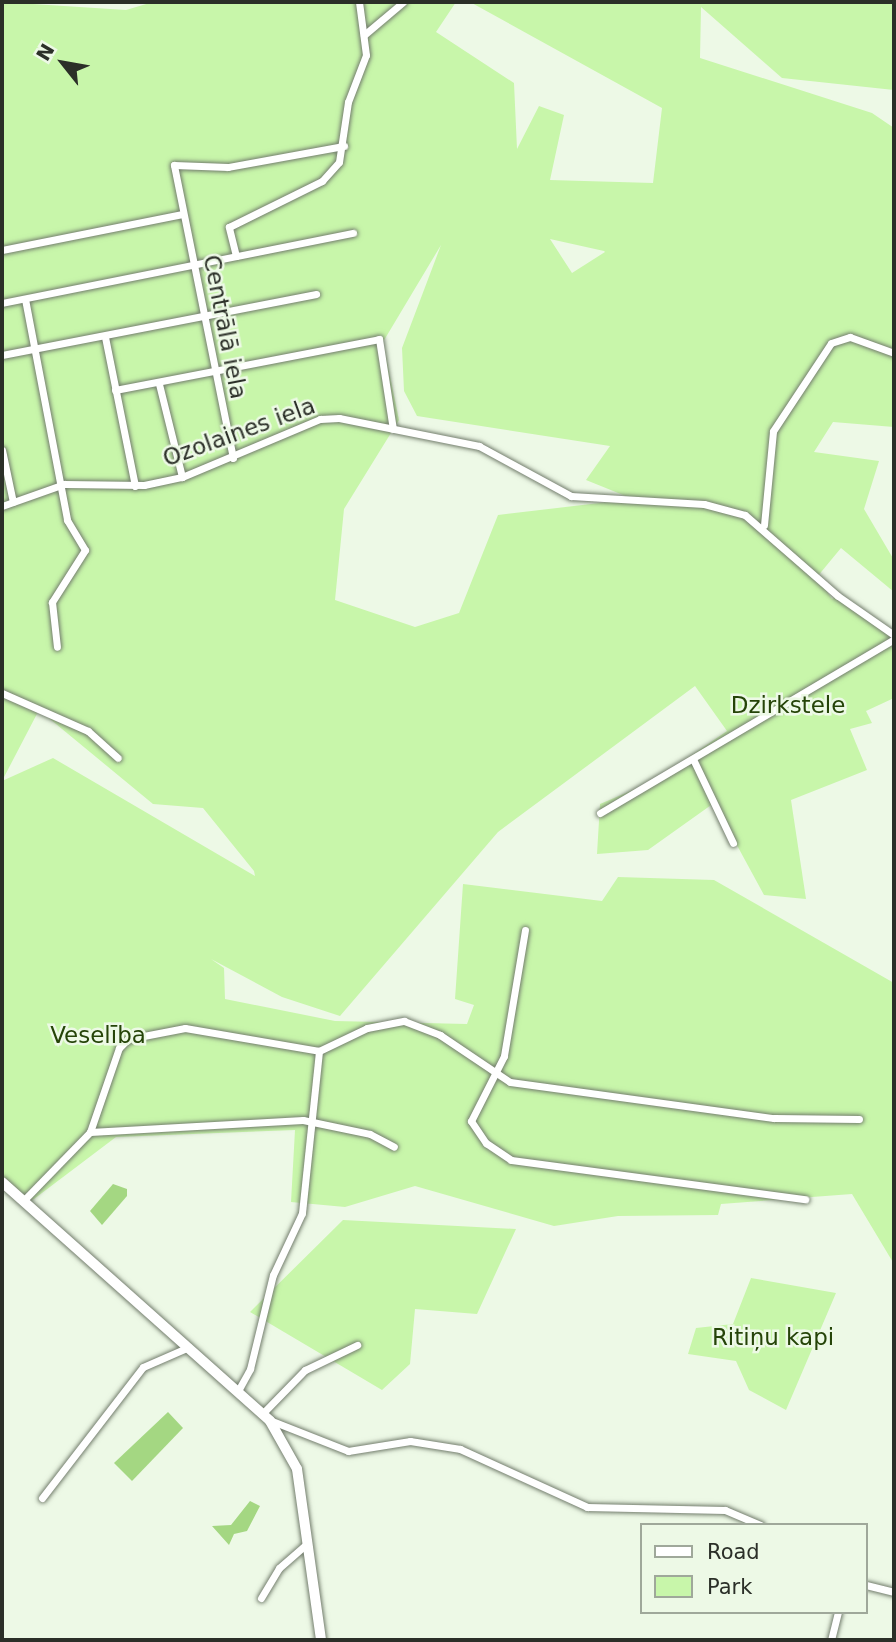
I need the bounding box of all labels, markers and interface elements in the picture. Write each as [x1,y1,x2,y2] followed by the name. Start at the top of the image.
[28,28,98,98] north arrow
[31,40,59,65] text: N
[198,253,252,401] street label: Centrālā iela
[159,392,319,472] street label: Ozolaines iela
[731,691,845,719] park label: Dzirkstele
[50,1021,146,1049] park label: Veselība
[712,1323,834,1351] park label: Ritiņu kapi
[640,1523,868,1614] legend
[707,1540,760,1564] text: Road
[707,1575,752,1599] text: Park

